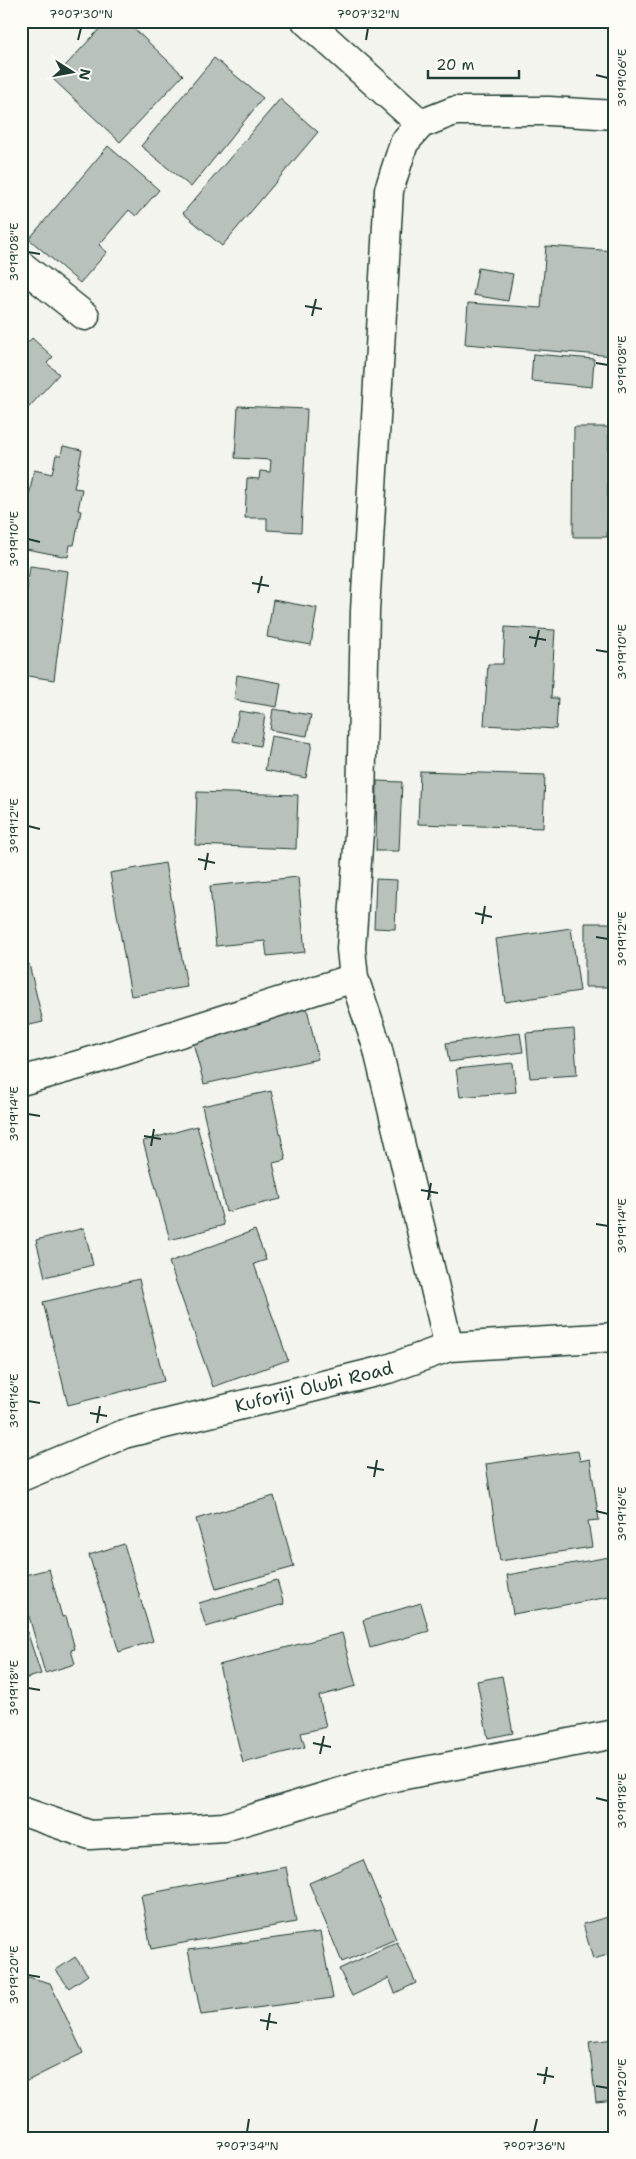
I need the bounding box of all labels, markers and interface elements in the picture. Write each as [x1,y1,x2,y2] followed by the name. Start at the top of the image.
[49,6,113,22] text: 7°07'30"N
[336,6,400,22] text: 7°07'32"N
[48,48,98,98] north arrow
[428,48,520,80] scale bar
[614,49,630,107] text: 3°19'06"E
[436,55,475,75] text: 20 m
[75,67,95,82] text: N
[6,223,22,282] text: 3°19'08"E
[614,336,630,395] text: 3°19'08"E
[6,511,22,567] text: 3°19'10"E
[614,624,630,680] text: 3°19'10"E
[6,798,22,854] text: 3°19'12"E
[614,911,630,967] text: 3°19'12"E
[6,1086,22,1142] text: 3°19'14"E
[614,1198,630,1254] text: 3°19'14"E
[232,1356,396,1418] street label: Kuforiji Olubi Road
[6,1373,22,1429] text: 3°19'16"E
[614,1486,630,1542] text: 3°19'16"E
[6,1660,22,1716] text: 3°19'18"E
[614,1773,630,1829] text: 3°19'18"E
[6,1945,22,2005] text: 3°19'20"E
[614,2058,630,2118] text: 3°19'20"E
[215,2138,279,2154] text: 7°07'34"N
[502,2138,566,2154] text: 7°07'36"N

